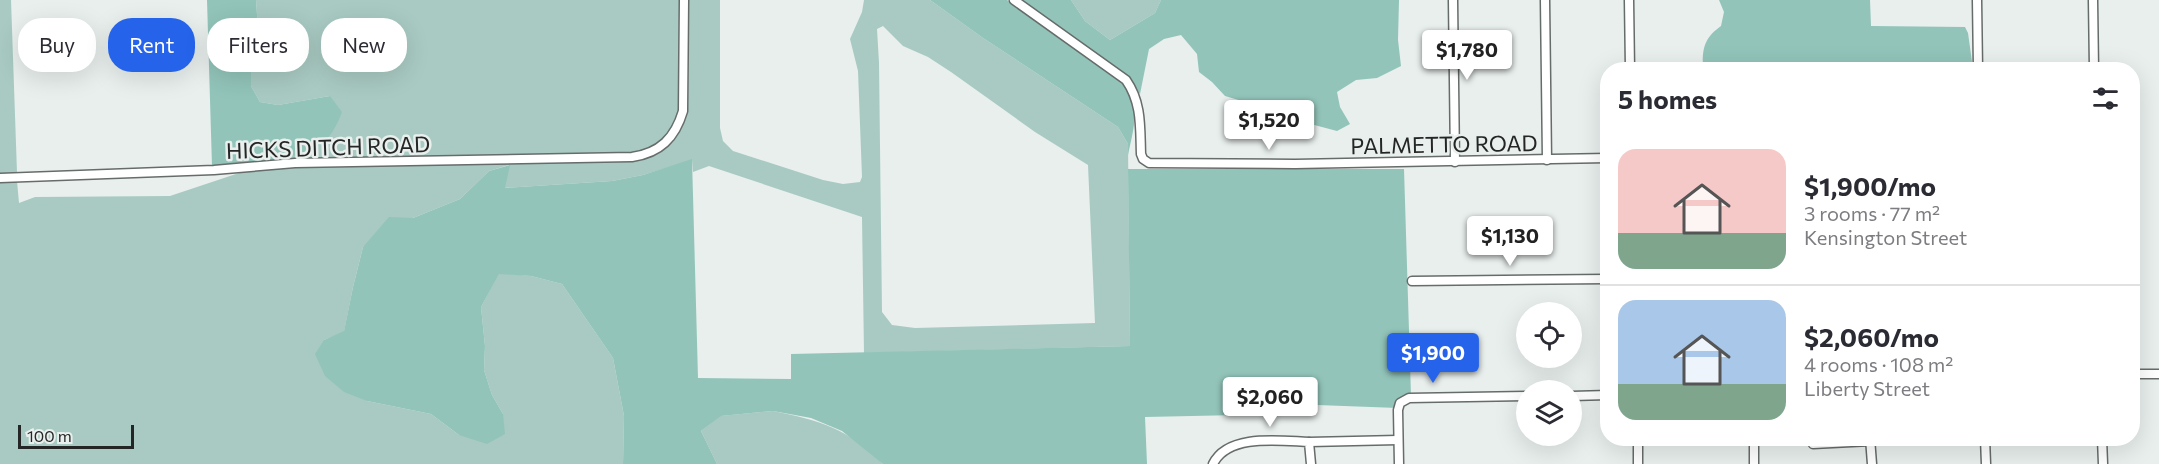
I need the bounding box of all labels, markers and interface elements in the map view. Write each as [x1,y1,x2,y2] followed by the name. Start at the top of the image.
[18,18,96,72] chip: Buy
[108,18,195,72] chip: Rent
[207,18,309,72] chip: Filters
[321,18,407,72] chip: New
[1418,30,1516,81] pin: $1,780
[1436,37,1498,61] text: $1,780
[2089,82,2122,115] icon: filters
[1618,83,1717,114] text: 5 homes
[1220,100,1318,151] pin: $1,520
[1238,107,1300,131] text: $1,520
[1350,129,1538,159] street label: PALMETTO ROAD
[225,130,431,164] street label: HICKS DITCH ROAD
[1804,170,1936,201] text: $1,900/mo
[1666,173,1738,245] icon: home
[1804,201,1940,225] text: 3 rooms · 77 m²
[1461,216,1559,267] pin: $1,130
[1481,223,1539,247] text: $1,130
[1804,225,1967,249] text: Kensington Street
[1516,302,1582,446] map controls
[1516,302,1582,368] button: locate
[1804,321,1939,352] text: $2,060/mo
[1666,324,1738,396] icon: home
[1384,333,1482,384] pin: $1,900
[1401,340,1465,364] text: $1,900
[1804,352,1953,376] text: 4 rooms · 108 m²
[1804,376,1930,400] text: Liberty Street
[1221,377,1319,428] pin: $2,060
[1516,380,1582,446] button: layers
[1237,384,1303,408] text: $2,060
[18,422,134,450] scale bar
[27,426,72,445] text: 100 m

